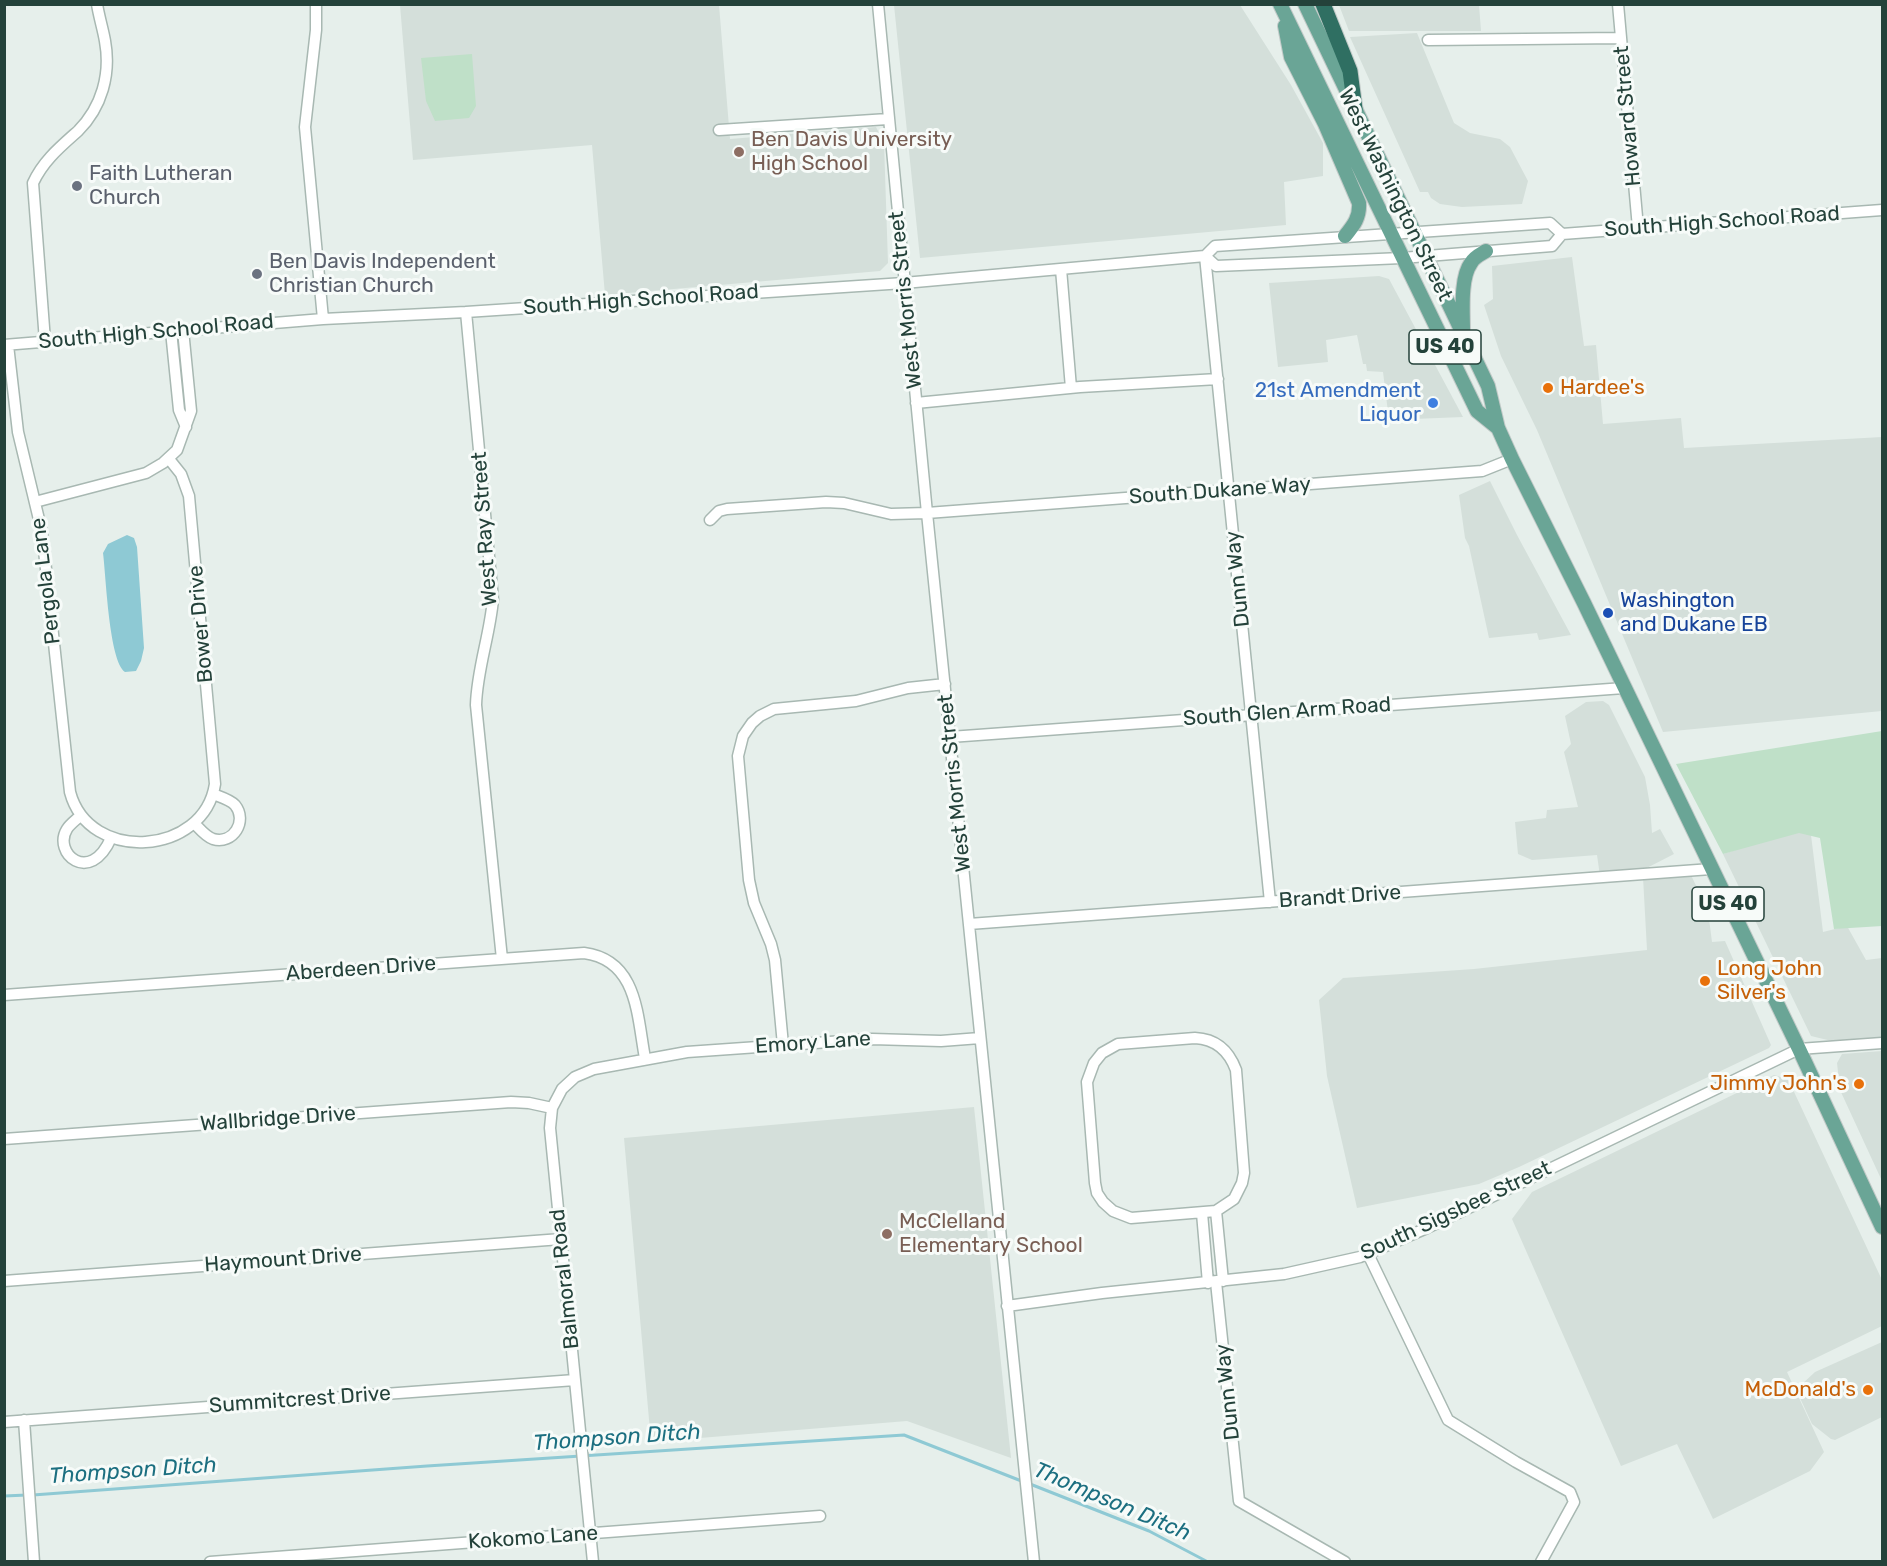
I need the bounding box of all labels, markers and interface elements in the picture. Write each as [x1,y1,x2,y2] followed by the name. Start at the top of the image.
[1609,45,1647,187] street label: Howard Street
[1333,85,1457,305] street label: West Washington Street
[751,127,952,177] place label: Ben Davis University High School
[732,145,746,159] marker: Ben Davis University High School
[89,161,232,211] place label: Faith Lutheran Church
[70,179,84,193] marker: Faith Lutheran Church
[1603,201,1841,243] street label: South High School Road
[884,210,928,390] street label: West Morris Street
[269,249,496,299] place label: Ben Davis Independent Christian Church
[250,267,264,281] marker: Ben Davis Independent Christian Church
[522,279,760,321] street label: South High School Road
[37,309,275,355] street label: South High School Road
[1409,330,1481,364] road number: US 40
[1560,375,1645,401] place label: Hardee's
[1255,378,1421,428] place label: 21st Amendment Liquor
[1541,381,1555,395] marker: Hardee's
[1426,396,1440,410] marker: 21st Amendment Liquor
[467,451,503,607] street label: West Ray Street
[1128,472,1312,510] street label: South Dukane Way
[26,516,66,646] street label: Pergola Lane
[1220,529,1256,629] street label: Dunn Way
[183,564,219,684] street label: Bower Drive
[1620,588,1768,638] place label: Washington and Dukane EB
[1601,606,1615,620] marker: Washington and Dukane EB
[1182,692,1392,732] street label: South Glen Arm Road
[933,693,977,873] street label: West Morris Street
[1278,880,1402,914] street label: Brandt Drive
[1692,887,1764,921] road number: US 40
[285,951,437,987] street label: Aberdeen Drive
[1717,956,1822,1006] place label: Long John Silver's
[1698,974,1712,988] marker: Long John Silver's
[754,1026,872,1060] street label: Emory Lane
[1710,1071,1847,1097] place label: Jimmy John's
[1852,1077,1866,1091] marker: Jimmy John's
[199,1101,357,1137] street label: Wallbridge Drive
[1357,1156,1555,1266] street label: South Sigsbee Street
[545,1208,585,1350] street label: Balmoral Road
[899,1209,1083,1259] place label: McClelland Elementary School
[880,1227,894,1241] marker: McClelland Elementary School
[203,1242,363,1278] street label: Haymount Drive
[1210,1342,1246,1442] street label: Dunn Way
[1744,1377,1856,1403] place label: McDonald's
[208,1381,392,1419] street label: Summitcrest Drive
[1861,1383,1875,1397] marker: McDonald's
[532,1419,702,1457] water label: Thompson Ditch
[48,1452,218,1490] water label: Thompson Ditch
[1030,1457,1194,1547] water label: Thompson Ditch
[467,1521,599,1555] street label: Kokomo Lane

